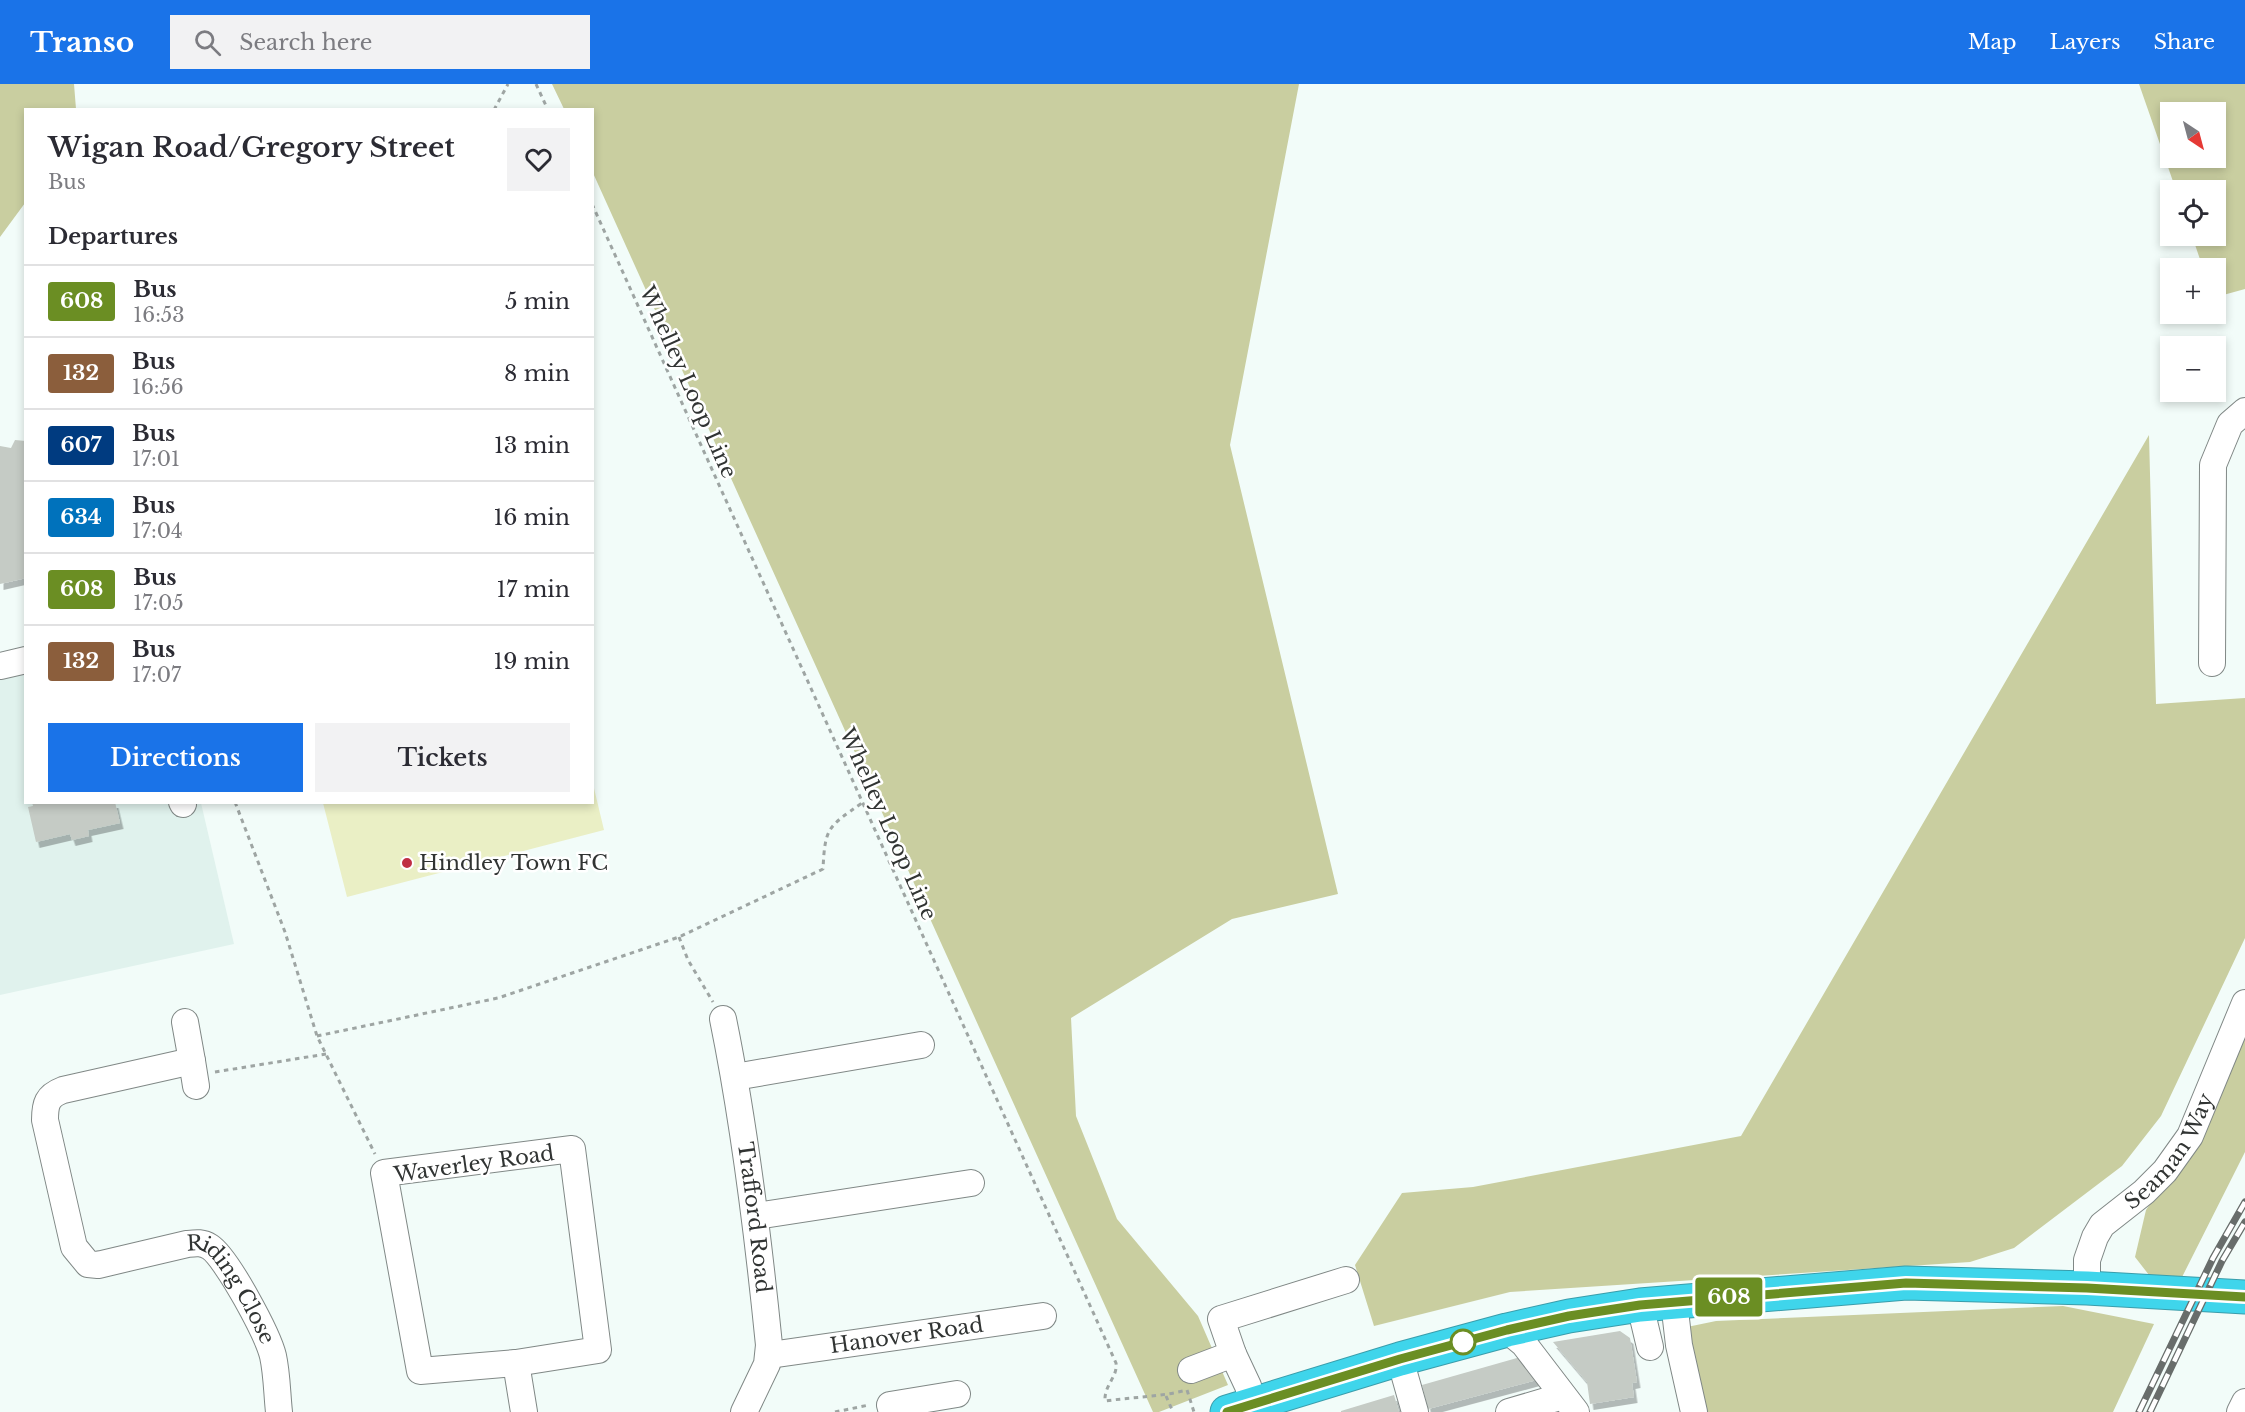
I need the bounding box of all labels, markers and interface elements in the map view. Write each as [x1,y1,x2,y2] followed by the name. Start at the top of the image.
[170,15,590,69] search box
[30,25,134,60] text: Transo
[191,26,224,59] icon: search
[239,29,372,56] text: Search here
[1968,29,2017,55] text: Map
[2050,29,2121,55] text: Layers
[2154,29,2215,55] text: Share
[2160,102,2226,168] north arrow
[2160,102,2226,402] map controls
[507,128,570,191] button: heart
[48,130,455,165] text: Wigan Road/Gregory Street
[48,170,86,194] text: Bus
[2160,180,2226,246] button: locate
[48,223,178,250] text: Departures
[2160,258,2226,324] button: +
[133,276,177,303] text: Bus
[633,281,742,482] street label: Whelley Loop Line
[60,288,103,314] text: 608
[505,288,570,315] text: 5 min
[133,303,185,327] text: 16:53
[2160,336,2226,402] button: −
[132,348,175,375] text: Bus
[63,360,99,386] text: 132
[504,360,570,387] text: 8 min
[132,375,184,399] text: 16:56
[132,420,175,447] text: Bus
[61,432,101,458] text: 607
[494,432,570,459] text: 13 min
[132,447,180,471] text: 17:01
[132,492,175,519] text: Bus
[60,504,102,530] text: 634
[493,504,570,531] text: 16 min
[132,519,183,543] text: 17:04
[133,564,177,591] text: Bus
[60,576,103,602] text: 608
[497,576,570,603] text: 17 min
[133,591,184,615] text: 17:05
[132,636,175,663] text: Bus
[63,648,99,674] text: 132
[493,648,570,675] text: 19 min
[132,663,181,687] text: 17:07
[48,723,303,792] button: Directions
[315,723,570,792] button: Tickets
[833,723,942,924] street label: Whelley Loop Line
[419,850,608,876] place label: Hindley Town FC
[400,856,414,870] marker: Hindley Town FC
[2119,1089,2219,1215] street label: Seaman Way
[391,1140,556,1188] street label: Waverley Road
[732,1140,777,1294] street label: Trafford Road
[186,1230,280,1348] street label: Riding Close
[1694,1278,1764,1316] line badge: 608
[1707,1284,1751,1310] text: 608
[828,1312,985,1359] street label: Hanover Road
[1450,1329,1476,1355] unlabelled marker

